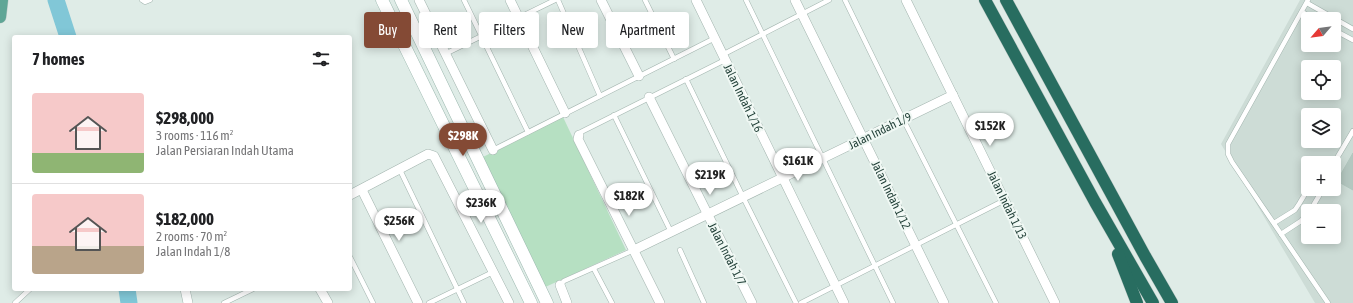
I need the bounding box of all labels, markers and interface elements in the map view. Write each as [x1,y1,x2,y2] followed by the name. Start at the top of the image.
[364,12,411,48] chip: Buy
[419,12,471,48] chip: Rent
[479,12,539,48] chip: Filters
[547,12,598,48] chip: New
[606,12,689,48] chip: Apartment
[1301,12,1341,52] north arrow
[1301,12,1341,244] map controls
[310,48,332,70] icon: filters
[32,49,85,69] text: 7 homes
[1301,60,1341,100] button: locate
[720,62,766,135] street label: Jalan Indah 1/16
[156,108,214,128] text: $298,000
[1301,108,1341,148] button: layers
[64,109,112,157] icon: home
[846,110,914,152] street label: Jalan Indah 1/9
[962,113,1018,147] pin: $152K
[975,118,1005,133] text: $152K
[435,123,491,157] pin: $298K
[156,128,233,143] text: 3 rooms · 116 m²
[448,128,478,143] text: $298K
[156,143,294,158] text: Jalan Persiaran Indah Utama
[770,148,826,182] pin: $161K
[783,153,813,168] text: $161K
[1301,156,1341,196] button: +
[868,159,914,231] street label: Jalan Indah 1/12
[682,162,738,196] pin: $219K
[695,167,725,182] text: $219K
[984,169,1030,241] street label: Jalan Indah 1/13
[601,183,657,217] pin: $182K
[614,188,644,203] text: $182K
[453,190,509,224] pin: $236K
[466,195,496,210] text: $236K
[1301,204,1341,244] button: −
[371,208,427,242] pin: $256K
[156,209,214,229] text: $182,000
[64,210,112,258] icon: home
[384,213,414,228] text: $256K
[705,220,749,288] street label: Jalan Indah 1/7
[156,229,227,244] text: 2 rooms · 70 m²
[156,244,230,259] text: Jalan Indah 1/8

